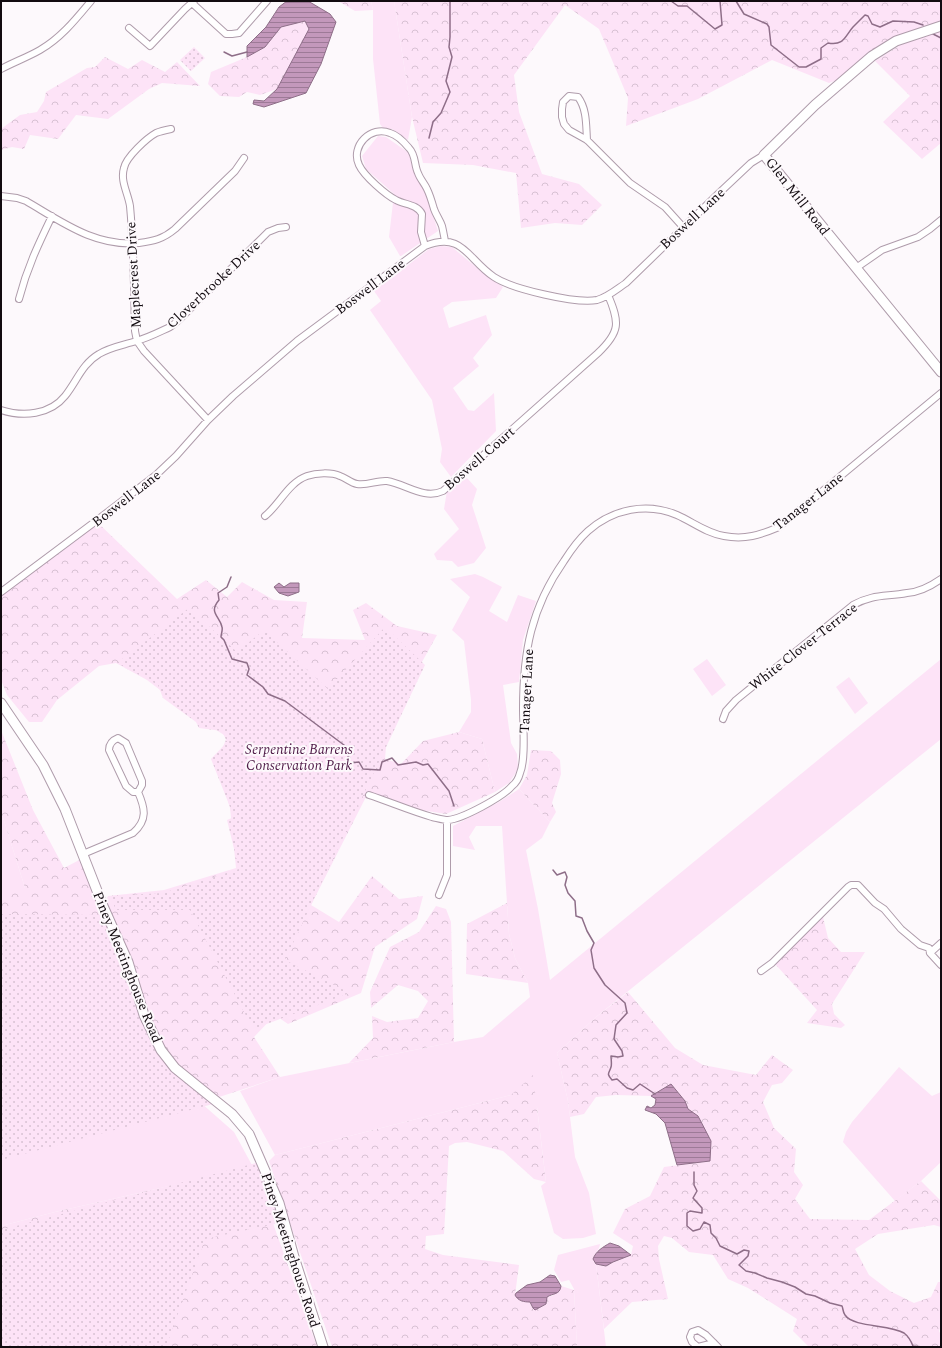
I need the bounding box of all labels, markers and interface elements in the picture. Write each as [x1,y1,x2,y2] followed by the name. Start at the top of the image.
[760,153,835,240] street label: Glen Mill Road
[655,182,730,254] street label: Boswell Lane
[120,221,147,329] street label: Maplecrest Drive
[162,235,265,334] street label: Cloverbrooke Drive
[331,253,410,320] street label: Boswell Lane
[439,422,519,495] street label: Boswell Court
[87,465,165,532] street label: Boswell Lane
[769,467,848,536] street label: Tanager Lane
[744,597,862,696] street label: White Clover Terrace
[514,648,539,734] street label: Tanager Lane
[245,739,353,776] park label: Serpentine Barrens Conservation Park
[87,888,168,1046] street label: Piney Meetinghouse Road
[256,1170,326,1330] street label: Piney Meetinghouse Road

